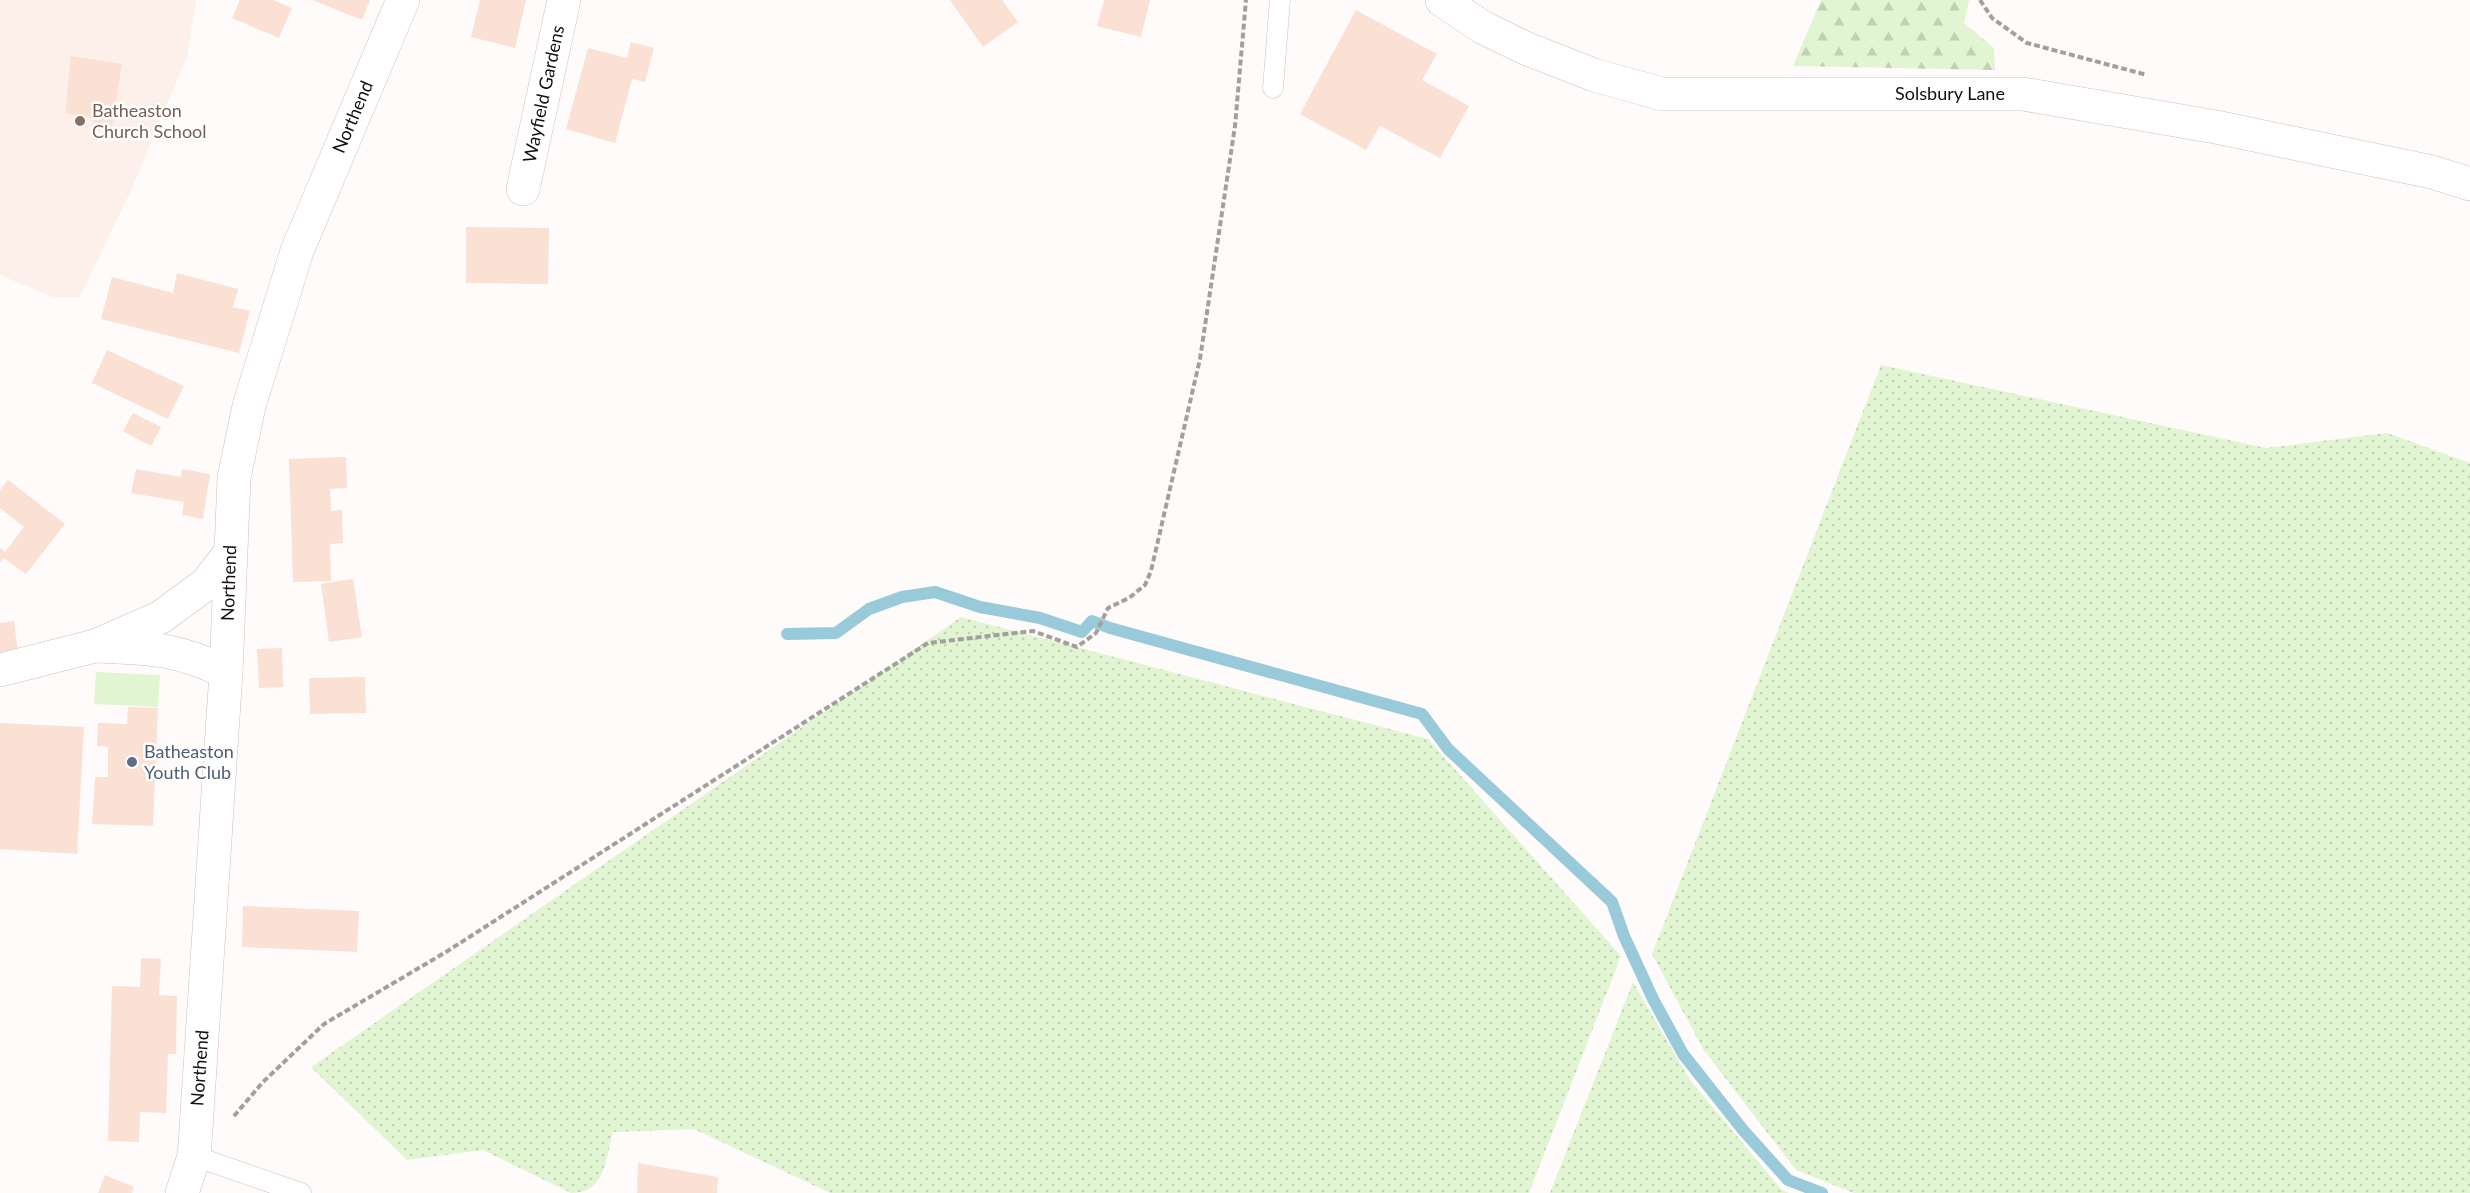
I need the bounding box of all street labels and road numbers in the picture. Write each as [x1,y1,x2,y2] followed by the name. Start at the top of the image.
[518,23,568,165] street label: Wayfield Gardens
[327,77,377,156] street label: Northend
[1895,82,2005,104] street label: Solsbury Lane
[216,544,240,622] street label: Northend
[185,1029,213,1107] street label: Northend

